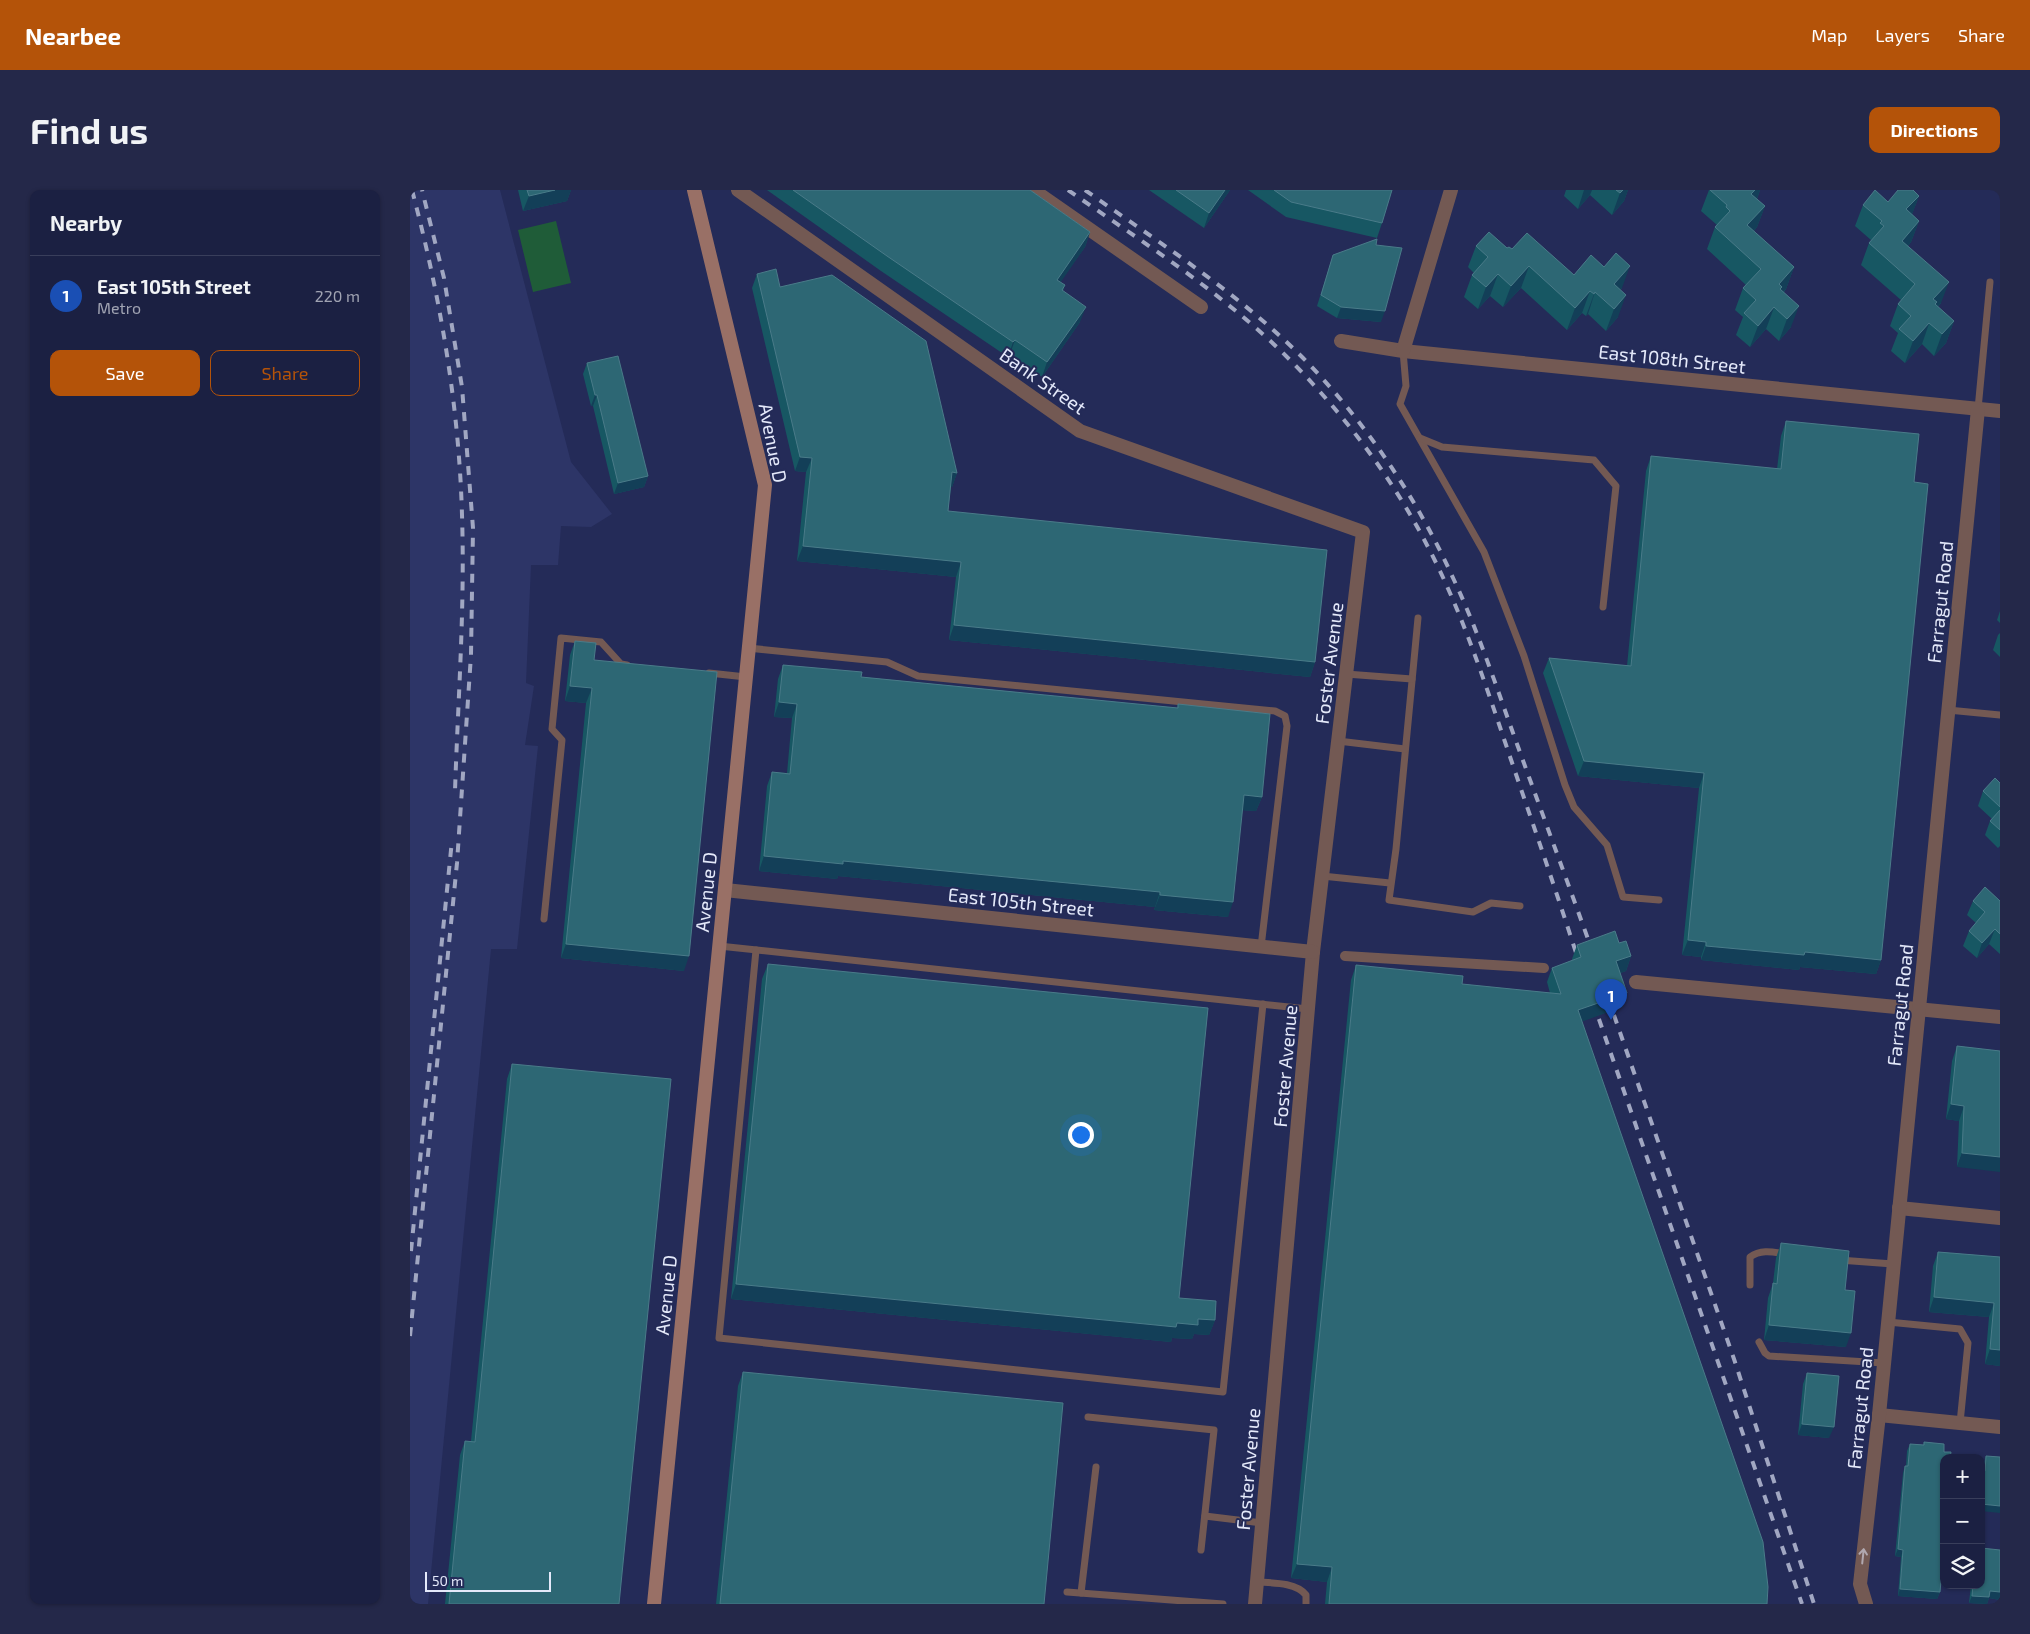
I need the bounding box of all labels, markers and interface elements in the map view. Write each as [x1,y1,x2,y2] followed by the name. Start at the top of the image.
[25,21,121,50] text: Nearbee
[1811,24,1847,46] text: Map
[1875,24,1930,46] text: Layers
[1958,24,2005,46] text: Share
[1869,107,2000,153] button: Directions
[30,109,148,151] text: Find us
[50,210,122,235] text: Nearby
[97,275,251,298] text: East 105th Street
[63,286,69,305] text: 1
[315,286,360,305] text: 220 m
[97,298,141,317] text: Metro
[1597,339,1747,378] street label: East 108th Street
[996,343,1091,419] street label: Bank Street
[50,350,200,396] button: Save
[210,350,360,396] button: Share
[755,401,792,485] street label: Avenue D
[1922,540,1957,664] street label: Farragut Road
[1310,601,1347,725] street label: Foster Avenue
[690,851,721,933] street label: Avenue D
[947,882,1095,921] street label: East 105th Street
[1882,943,1917,1067] street label: Farragut Road
[1595,979,1627,1020] pin: 1
[1268,1004,1301,1128] street label: Foster Avenue
[1068,1122,1094,1148] your location
[650,1254,681,1336] street label: Avenue D
[1842,1346,1877,1470] street label: Farragut Road
[1231,1407,1264,1531] street label: Foster Avenue
[1940,1454,1985,1589] map controls
[1940,1454,1985,1499] button: +
[1940,1499,1985,1544] button: −
[1940,1544,1985,1589] button: layers
[1858,1549,1868,1565] one-way arrow
[425,1569,551,1592] scale bar
[432,1572,463,1589] text: 50 m

